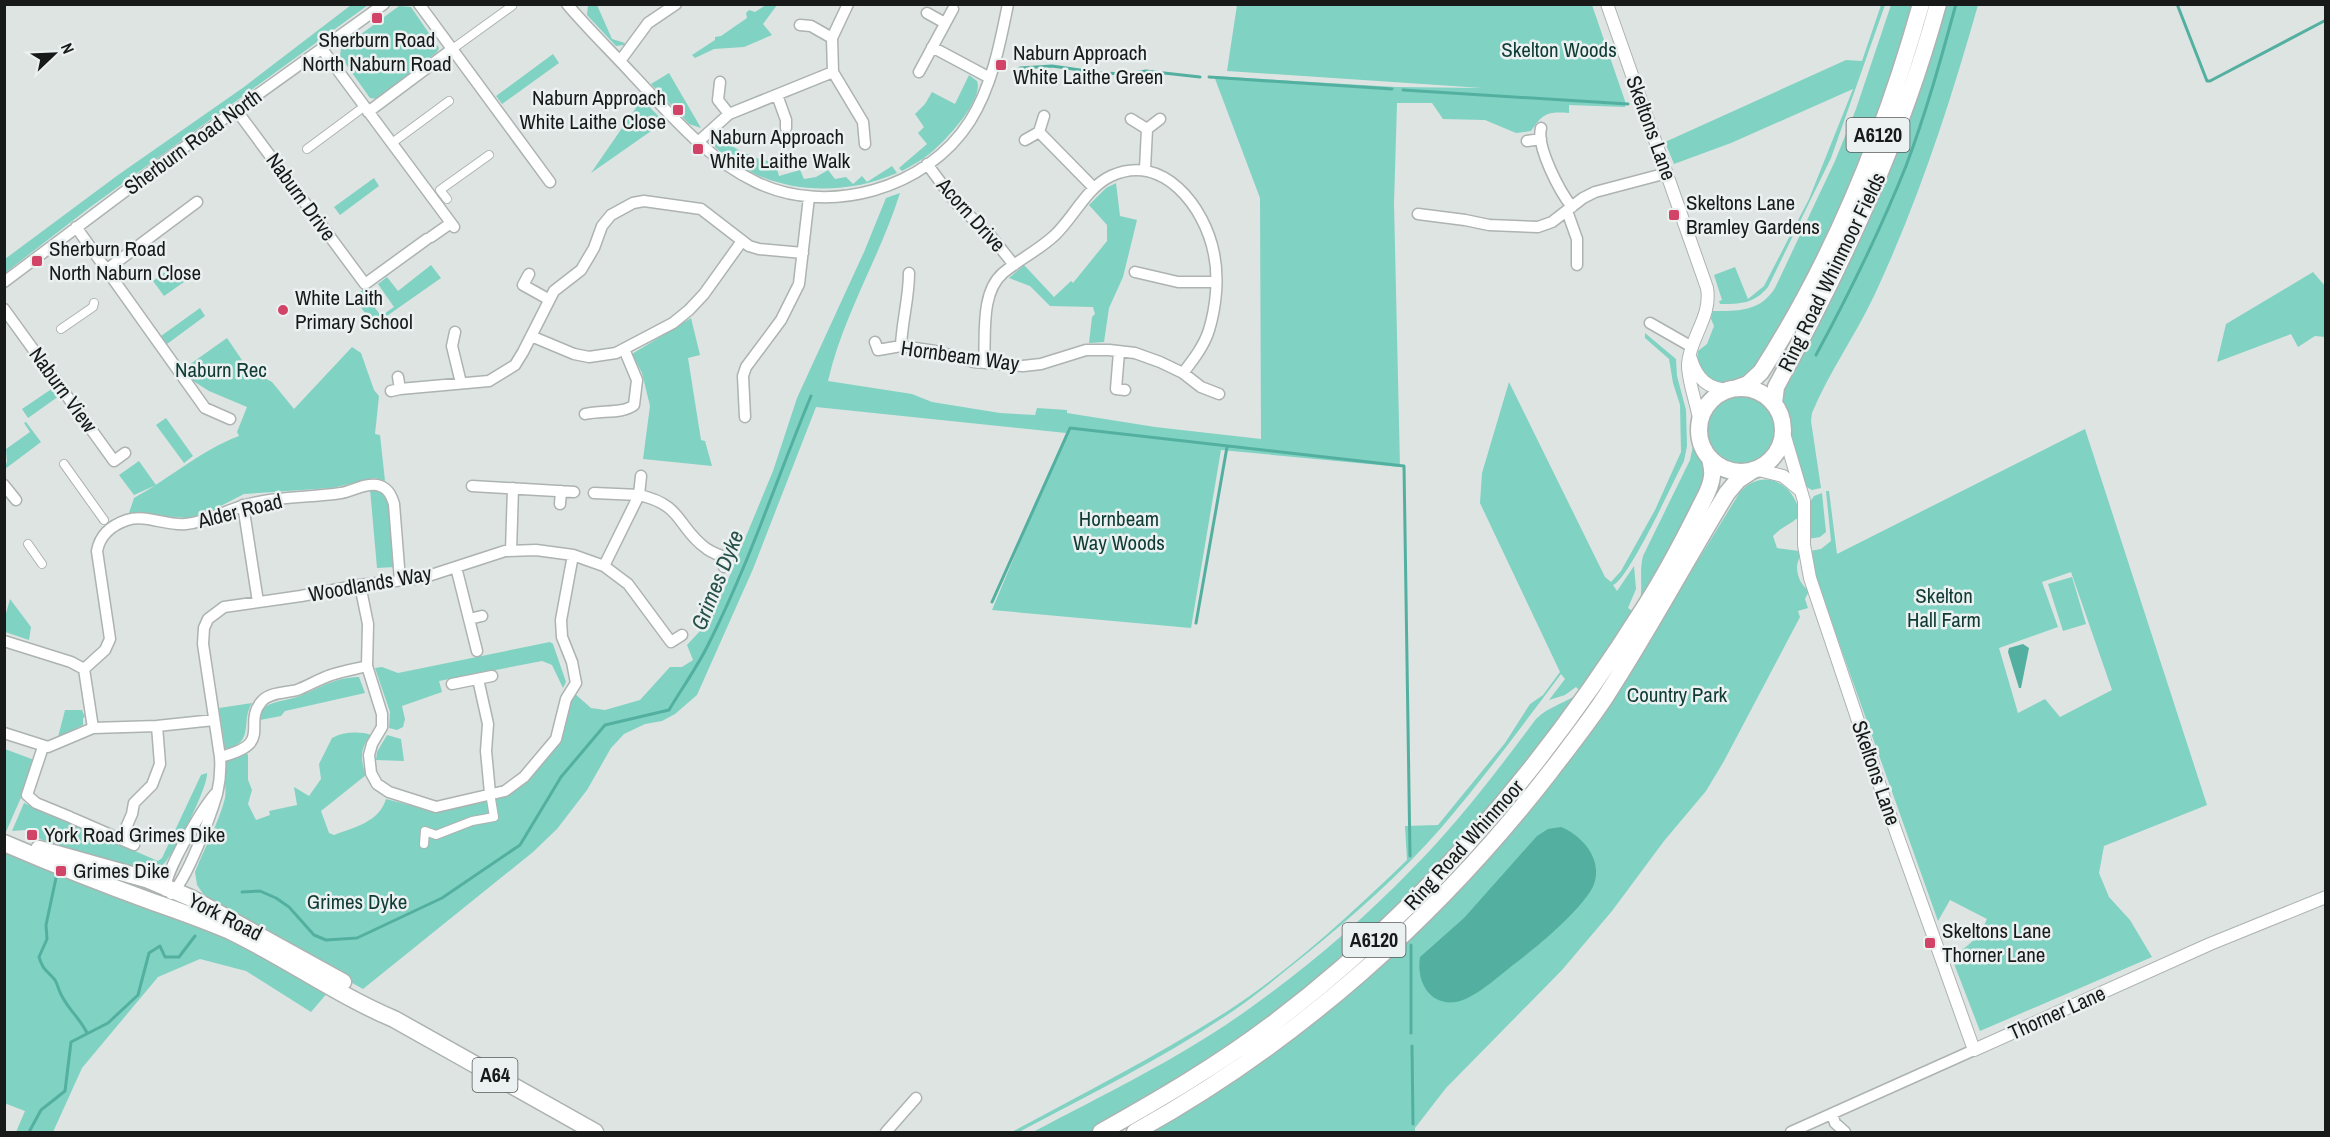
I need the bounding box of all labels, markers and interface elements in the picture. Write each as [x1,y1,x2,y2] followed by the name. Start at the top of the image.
[370,11,384,25] marker: Sherburn Road North Naburn Road
[24,24,84,84] north arrow
[302,25,452,78] place label: Sherburn Road North Naburn Road
[1501,35,1617,64] park label: Skelton Woods
[1013,38,1163,91] place label: Naburn Approach White Laithe Green
[56,39,80,57] text: N
[994,58,1008,72] marker: Naburn Approach White Laithe Green
[1619,72,1684,184] street label: Skeltons Lane
[118,82,267,201] street label: Sherburn Road North
[520,83,666,136] place label: Naburn Approach White Laithe Close
[671,103,685,117] marker: Naburn Approach White Laithe Close
[1846,118,1910,152] road number: A6120
[710,122,850,175] place label: Naburn Approach White Laithe Walk
[691,142,705,156] marker: Naburn Approach White Laithe Walk
[260,147,343,247] street label: Naburn Drive
[1771,167,1892,376] street label: Ring Road Whinmoor Fields
[930,170,1013,258] street label: Acorn Drive
[1686,188,1820,241] place label: Skeltons Lane Bramley Gardens
[1667,208,1681,222] marker: Skeltons Lane Bramley Gardens
[49,234,201,287] place label: Sherburn Road North Naburn Close
[30,254,44,268] marker: Sherburn Road North Naburn Close
[295,283,413,336] place label: White Laith Primary School
[276,303,290,317] marker: White Laith Primary School
[899,333,1021,378] street label: Hornbeam Way
[23,341,105,439] street label: Naburn View
[175,355,267,384] park label: Naburn Rec
[194,486,285,535] street label: Alder Road
[1073,504,1165,557] park label: Hornbeam Way Woods
[683,526,751,634] water label: Grimes Dyke
[306,558,434,609] street label: Woodlands Way
[1907,581,1981,634] park label: Skelton Hall Farm
[1627,680,1728,709] park label: Country Park
[1845,717,1908,829] street label: Skeltons Lane
[1397,773,1530,916] street label: Ring Road Whinmoor
[44,820,225,849] place label: York Road Grimes Dike
[25,828,39,842] marker: York Road Grimes Dike
[73,856,170,885] place label: Grimes Dike
[54,864,68,878] marker: Grimes Dike
[183,885,267,948] street label: York Road
[307,887,407,916] park label: Grimes Dyke
[1942,916,2051,969] place label: Skeltons Lane Thorner Lane
[1342,923,1406,957] road number: A6120
[1923,936,1937,950] marker: Skeltons Lane Thorner Lane
[2004,978,2110,1047] street label: Thorner Lane
[472,1058,518,1092] road number: A64

